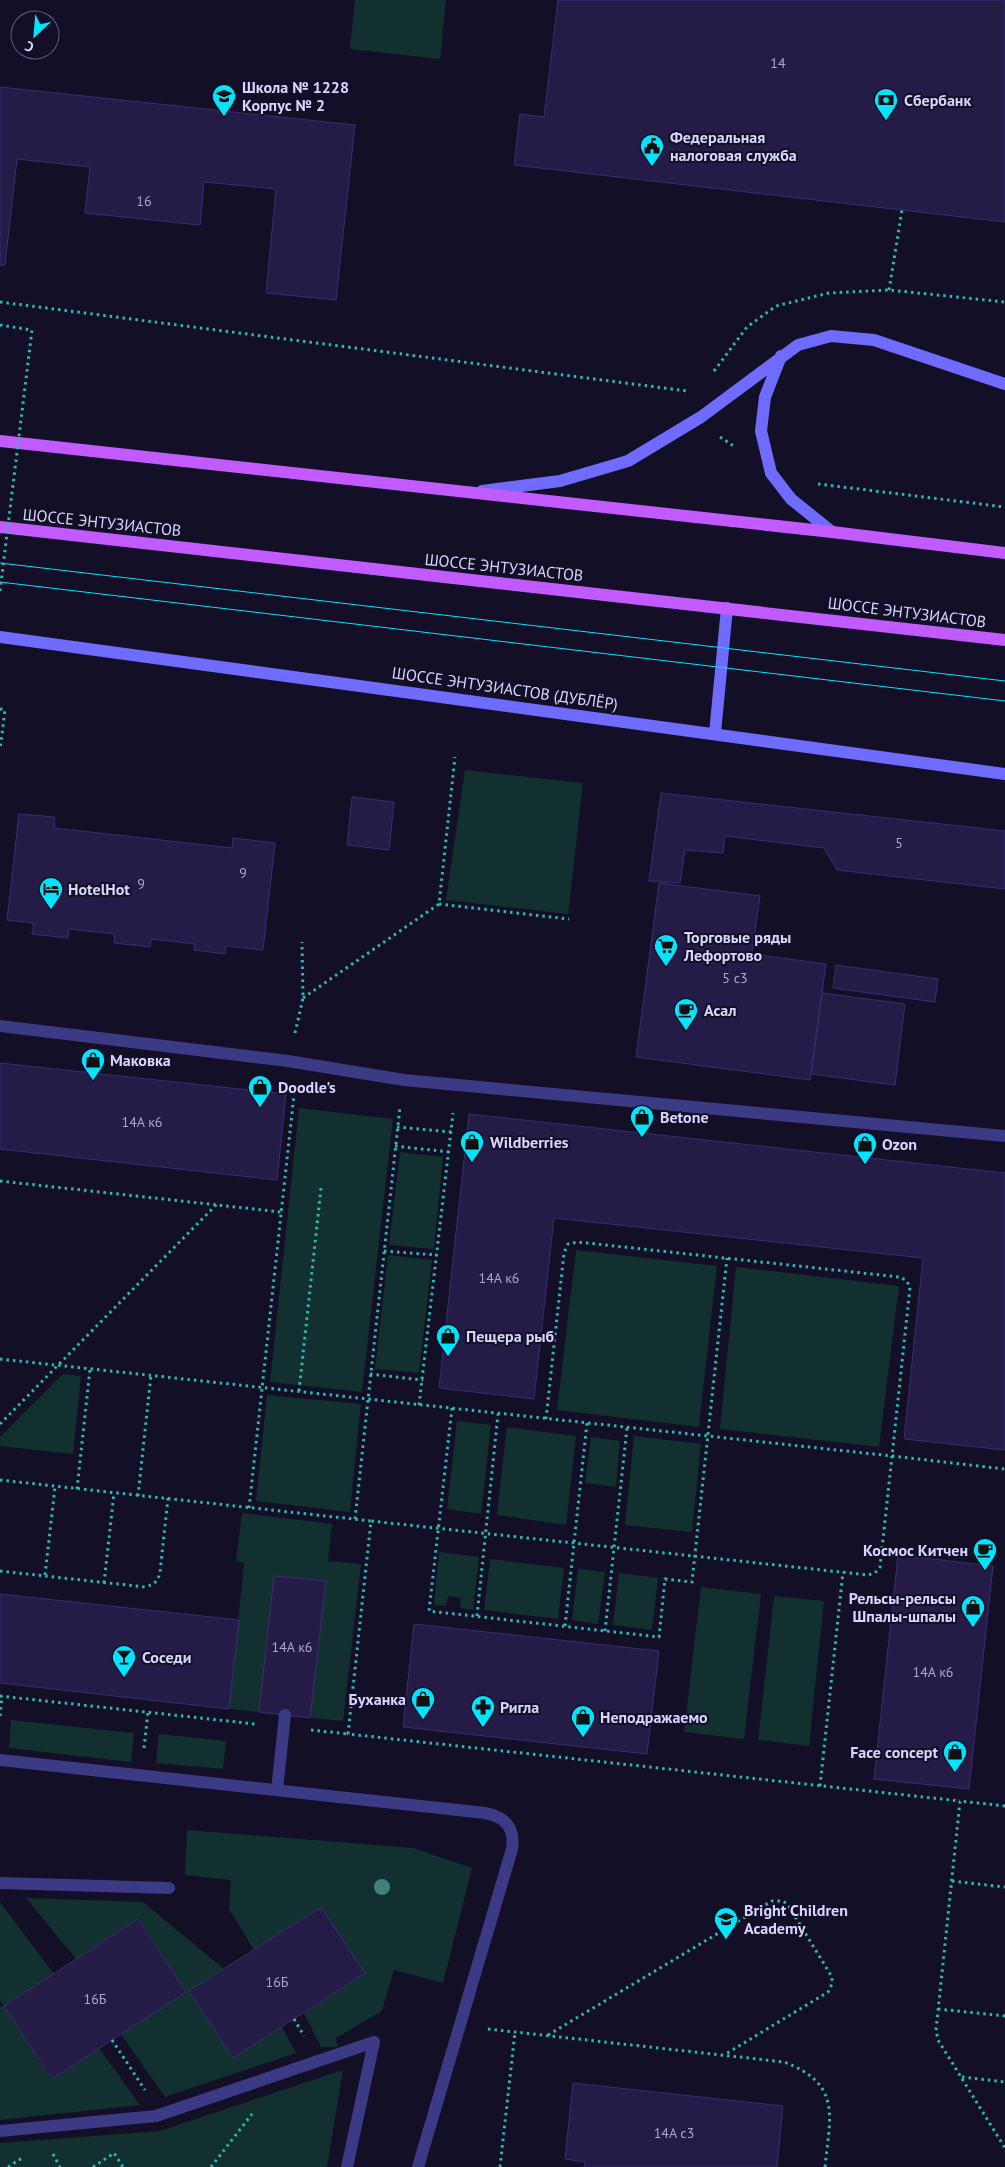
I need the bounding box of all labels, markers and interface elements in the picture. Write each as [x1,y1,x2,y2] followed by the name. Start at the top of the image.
[10,10,60,60] north arrow
[22,37,37,56] text: С
[770,54,786,72] house number: 14
[242,77,349,115] place label: Школа № 1228 Корпус № 2
[211,83,237,117] school or university icon: Школа № 1228 Корпус № 2
[873,87,899,121] bank icon: Сбербанк
[904,90,971,110] place label: Сбербанк
[670,127,797,165] place label: Федеральная налоговая служба
[639,133,665,167] public building icon: Федеральная налоговая служба
[136,192,152,210] house number: 16
[22,504,182,540] street label: ШОССЕ ЭНТУЗИАСТОВ
[424,549,584,585] street label: ШОССЕ ЭНТУЗИАСТОВ
[827,592,987,632] street label: ШОССЕ ЭНТУЗИАСТОВ
[391,662,619,714] street label: ШОССЕ ЭНТУЗИАСТОВ (ДУБЛЁР)
[895,834,903,852] house number: 5
[239,864,247,882] house number: 9
[137,875,145,893] house number: 9
[38,876,64,910] hotel icon: HotelHot
[68,879,130,899] place label: HotelHot
[683,927,791,965] place label: Торговые ряды Лефортово
[653,933,679,967] supermarket icon: Торговые ряды Лефортово
[722,969,748,987] house number: 5 с3
[673,997,699,1031] cafe icon: Асал
[704,1000,736,1020] place label: Асал
[80,1047,106,1081] shop icon: Маковка
[110,1050,171,1070] place label: Маковка
[247,1074,273,1108] shop icon: Doodle's
[278,1077,336,1097] place label: Doodle's
[629,1104,655,1138] shop icon: Betone
[660,1107,709,1127] place label: Betone
[122,1113,162,1131] house number: 14А к6
[459,1129,485,1163] shop icon: Wildberries
[852,1131,878,1165] shop icon: Ozon
[490,1132,569,1152] place label: Wildberries
[882,1134,917,1154] place label: Ozon
[479,1269,519,1287] house number: 14А к6
[435,1323,461,1357] shop icon: Пещера рыб
[466,1326,555,1346] place label: Пещера рыб
[972,1537,998,1571] cafe icon: Космос Китчен
[863,1540,968,1560] place label: Космос Китчен
[849,1588,956,1626] place label: Рельсы-рельсы Шпалы-шпалы
[960,1594,986,1628] shop icon: Рельсы-рельсы Шпалы-шпалы
[272,1638,312,1656] house number: 14А к6
[111,1644,137,1678] bar icon: Соседи
[142,1647,191,1667] place label: Соседи
[913,1663,953,1681] house number: 14А к6
[410,1686,436,1720] shop icon: Буханка
[349,1689,406,1709] place label: Буханка
[470,1694,496,1728] pharmacy icon: Ригла
[500,1697,539,1717] place label: Ригла
[570,1704,596,1738] shop icon: Неподражаемо
[600,1707,708,1727] place label: Неподражаемо
[942,1739,968,1773] shop icon: Face concept
[850,1742,938,1762] place label: Face concept
[744,1900,848,1938] place label: Bright Children Academy
[713,1906,739,1940] school or university icon: Bright Children Academy
[266,1973,289,1991] house number: 16Б
[84,1990,107,2008] house number: 16Б
[654,2124,694,2142] house number: 14А с3

